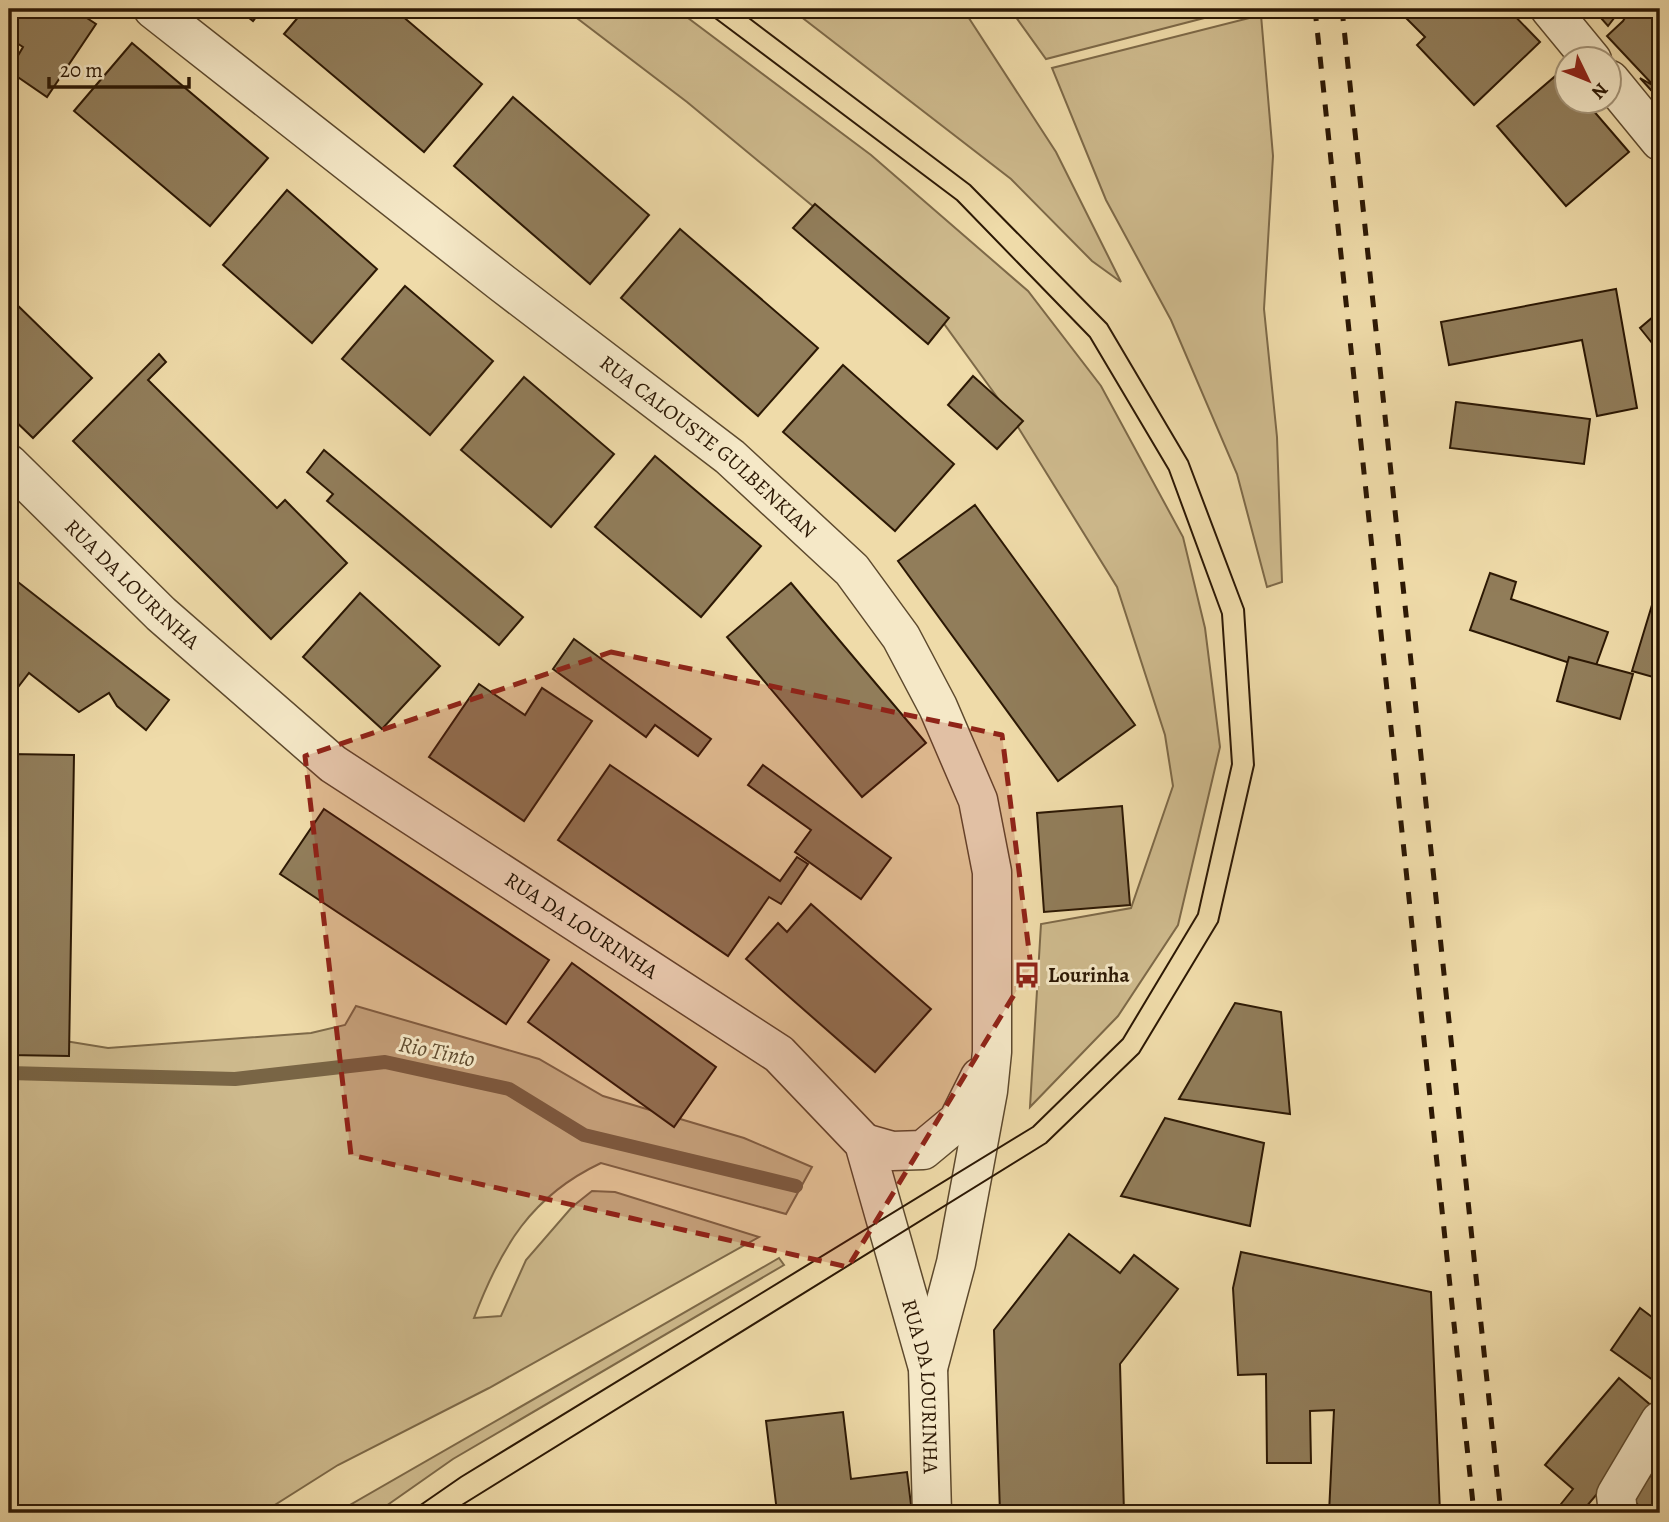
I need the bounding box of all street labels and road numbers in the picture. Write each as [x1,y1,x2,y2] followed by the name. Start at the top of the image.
[594,349,823,544] street label: RUA CALOUSTE GULBENKIAN
[59,513,206,656] street label: RUA DA LOURINHA
[500,866,664,986] street label: RUA DA LOURINHA
[895,1296,945,1475] street label: RUA DA LOURINHA

